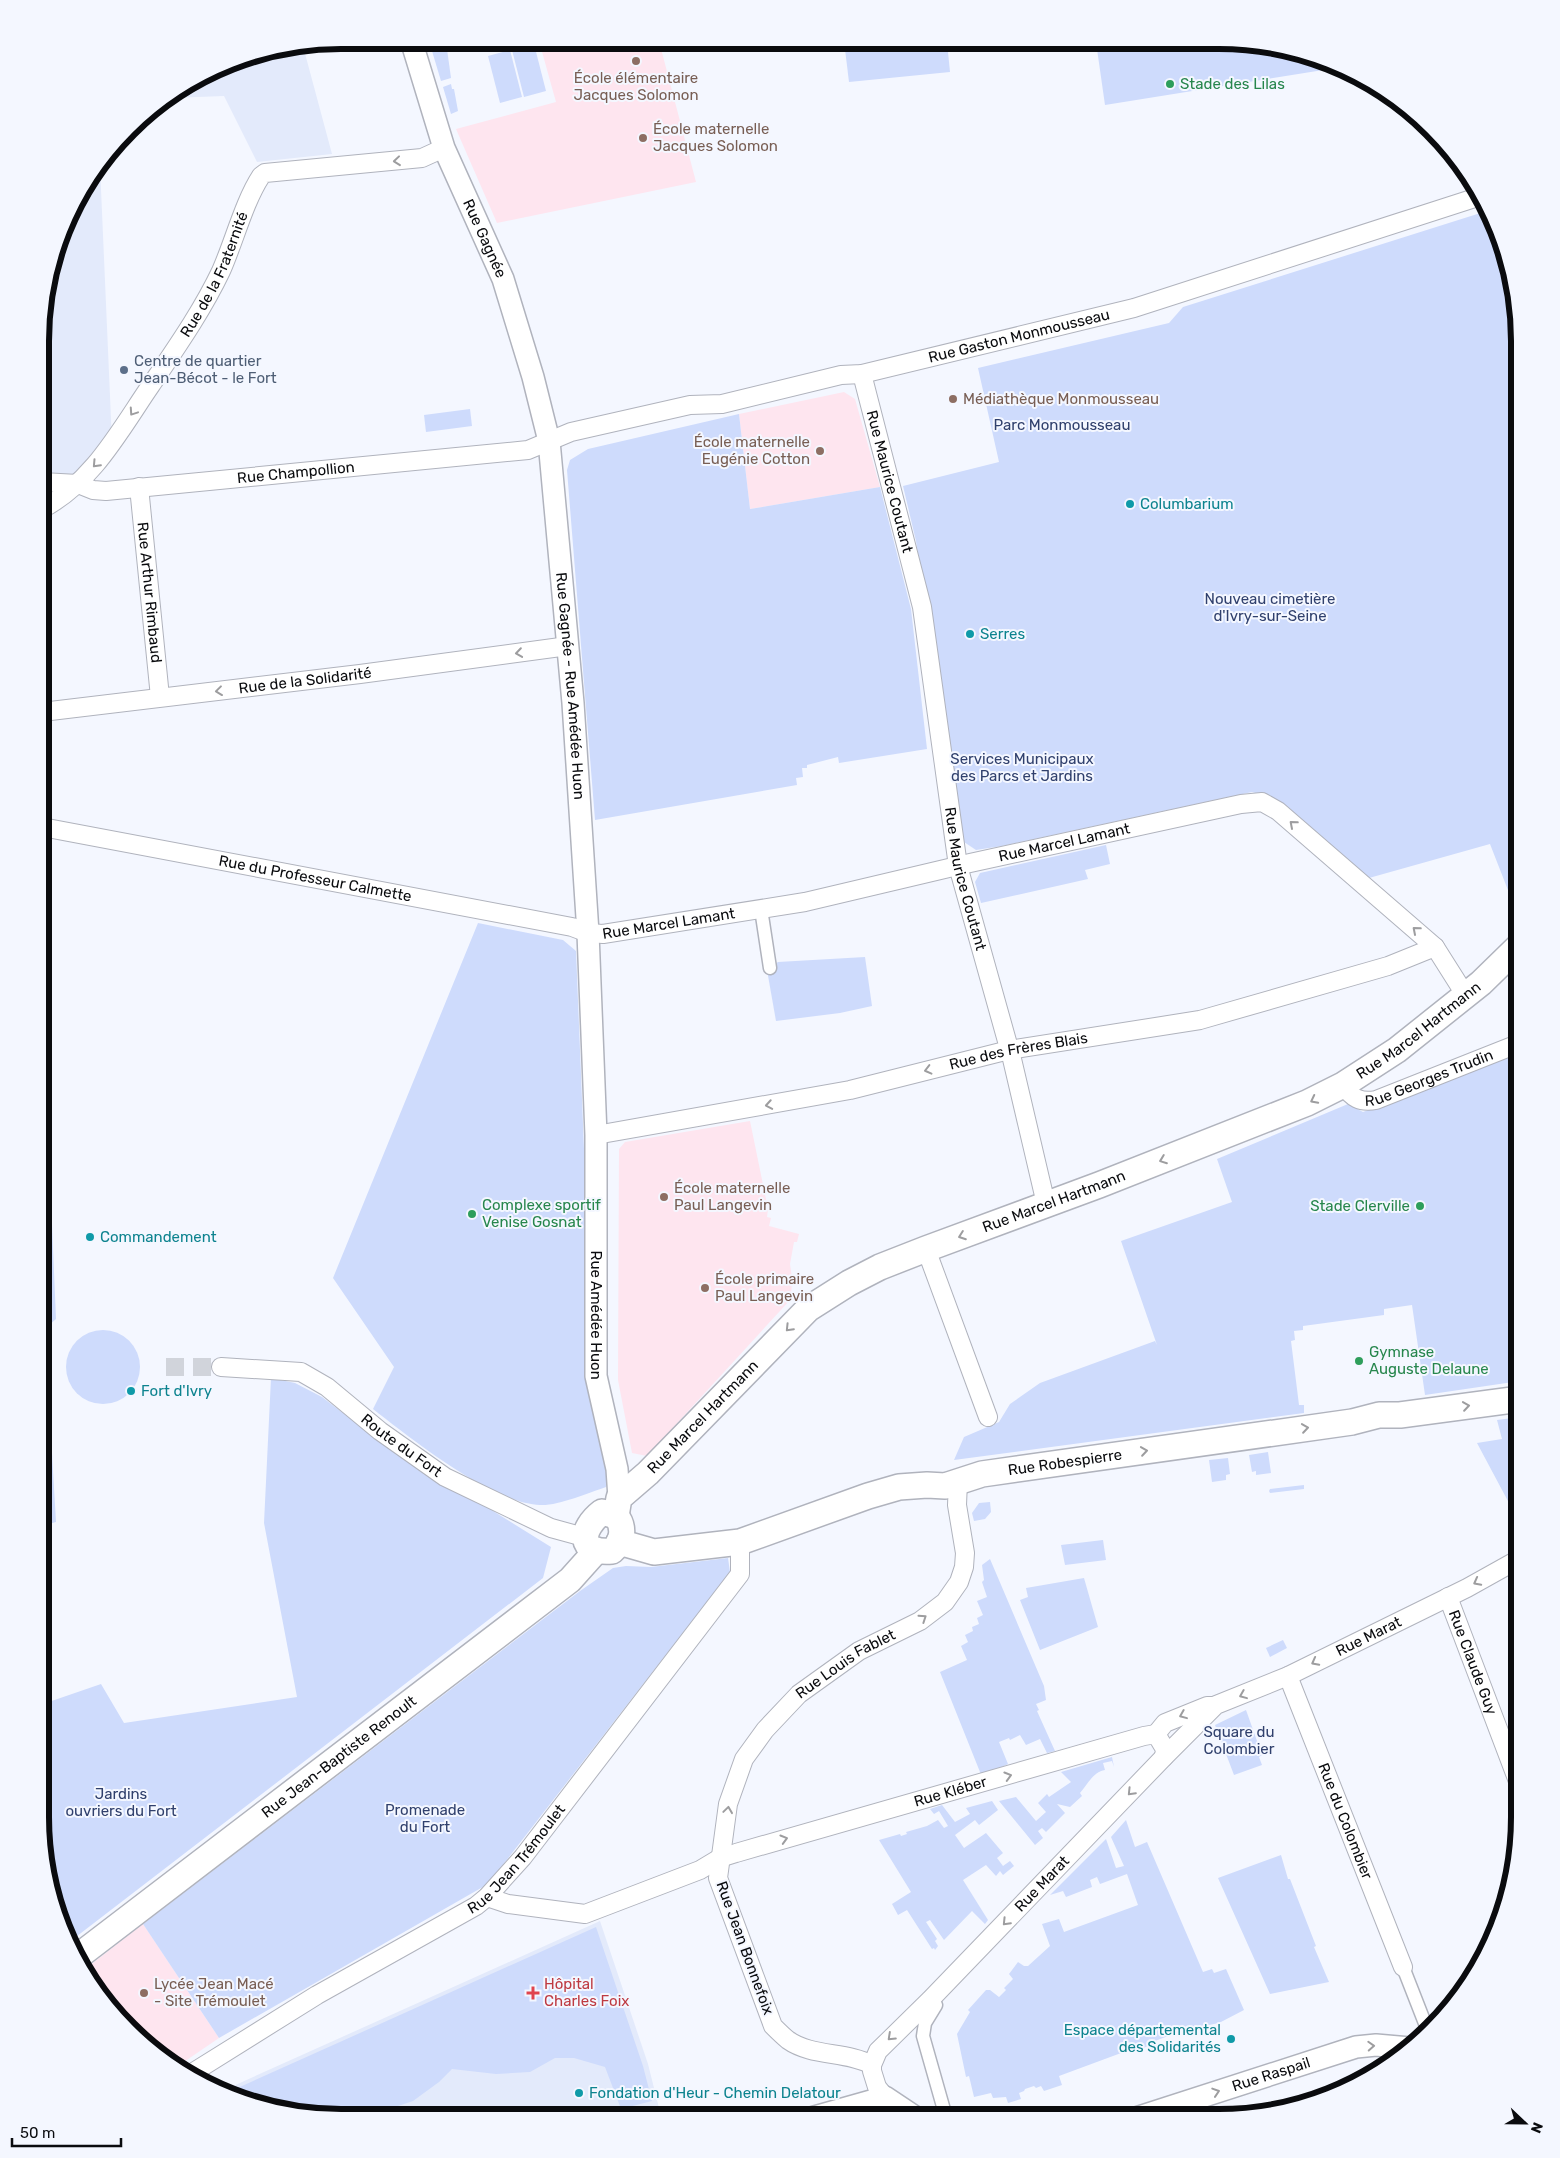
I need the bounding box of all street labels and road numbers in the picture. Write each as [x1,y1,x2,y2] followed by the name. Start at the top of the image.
[459,196,510,280] street label: Rue Gagnée
[177,209,252,340] street label: Rue de la Fraternité
[927,305,1112,367] street label: Rue Gaston Monmousseau
[863,408,917,555] street label: Rue Maurice Coutant
[236,458,355,487] street label: Rue Champollion
[134,521,166,664] street label: Rue Arthur Rimbaud
[552,571,588,800] street label: Rue Gagnée - Rue Amédée Huon
[238,664,373,697] street label: Rue de la Solidarité
[941,806,990,953] street label: Rue Maurice Coutant
[997,819,1132,866] street label: Rue Marcel Lamant
[217,852,413,906] street label: Rue du Professeur Calmette
[601,904,736,943] street label: Rue Marcel Lamant
[1353,978,1484,1083] street label: Rue Marcel Hartmann
[947,1029,1089,1074] street label: Rue des Frères Blais
[1364,1046,1496,1110] street label: Rue Georges Trudin
[980,1166,1128,1236] street label: Rue Marcel Hartmann
[587,1251,605,1380] street label: Rue Amédée Huon
[644,1356,762,1477] street label: Rue Marcel Hartmann
[357,1410,446,1481] street label: Route du Fort
[1007,1445,1123,1479] street label: Rue Robespierre
[1445,1608,1501,1717] street label: Rue Claude Guy
[1333,1613,1405,1660] street label: Rue Marat
[792,1625,898,1703] street label: Rue Louis Fablet
[258,1692,420,1822] street label: Rue Jean-Baptiste Renoult
[1314,1760,1377,1882] street label: Rue du Colombier
[912,1772,989,1811] street label: Rue Kléber
[465,1801,569,1918] street label: Rue Jean Trémoulet
[1011,1852,1073,1916] street label: Rue Marat
[712,1879,778,2017] street label: Rue Jean Bonnefoix
[1230,2053,1313,2095] street label: Rue Raspail

